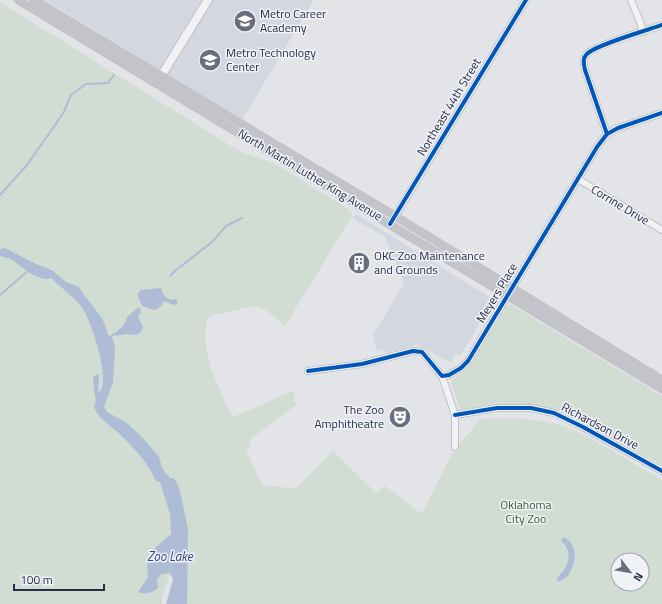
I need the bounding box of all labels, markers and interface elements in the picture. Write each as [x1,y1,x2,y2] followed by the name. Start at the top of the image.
[260,4,326,37] place label: Metro Career Academy
[232,8,258,34] school or university icon: Metro Career Academy
[226,43,316,76] place label: Metro Technology Center
[197,47,223,73] school or university icon: Metro Technology Center
[412,53,486,159] street label: Northeast 44th Street
[234,124,386,225] street label: North Martin Luther King Avenue
[587,180,653,229] street label: Corrine Drive
[374,246,485,279] place label: OKC Zoo Maintenance and Grounds
[346,250,372,276] building icon: OKC Zoo Maintenance and Grounds
[471,259,522,326] street label: Meyers Place
[558,397,642,454] street label: Richardson Drive
[314,400,384,433] place label: The Zoo Amphitheatre
[387,404,413,430] theatre icon: The Zoo Amphitheatre
[500,495,552,528] park label: Oklahoma City Zoo
[147,546,194,566] water label: Zoo Lake
[610,552,650,592] north arrow
[14,566,104,592] scale bar
[20,570,53,589] text: 100 m
[630,570,647,585] text: N

